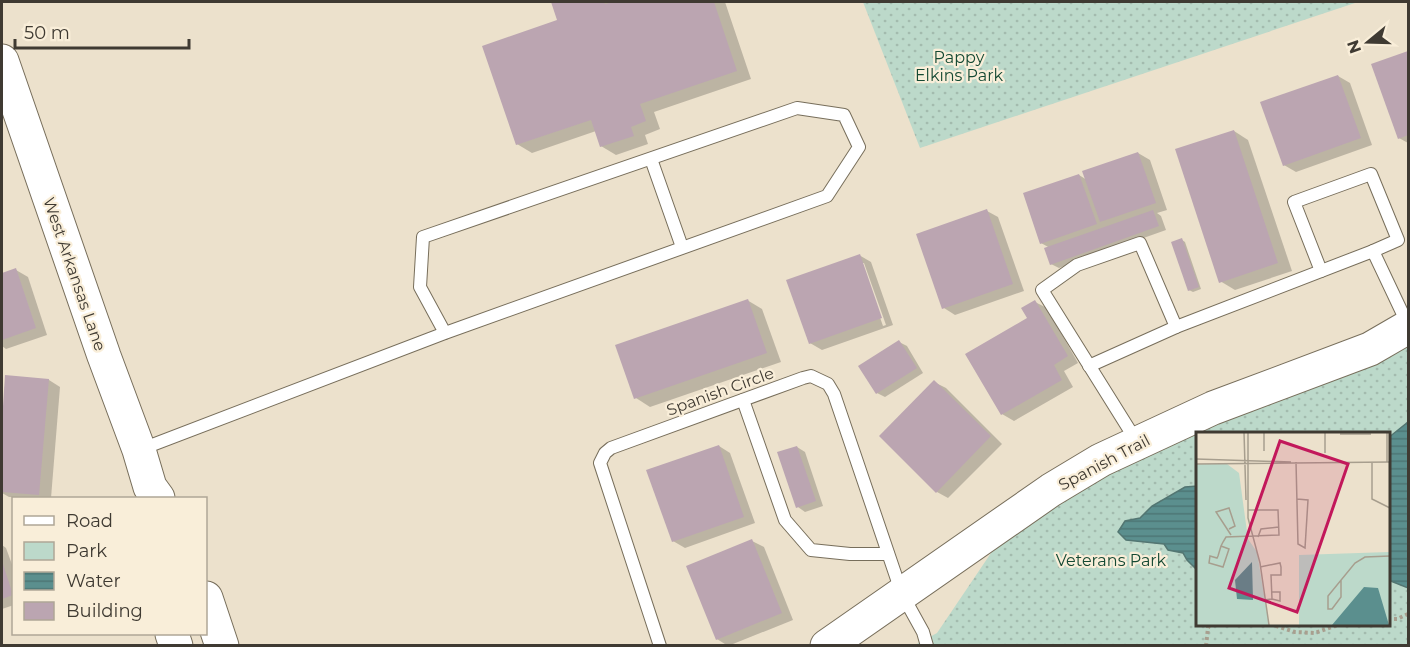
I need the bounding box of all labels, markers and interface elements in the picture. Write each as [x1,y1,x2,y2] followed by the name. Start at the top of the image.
[15,12,189,50] scale bar
[1338,12,1398,72] north arrow
[24,22,70,44] text: 50 m
[1343,38,1365,56] text: N
[915,48,1004,85] park label: Pappy Elkins Park
[39,195,110,353] street label: West Arkansas Lane
[664,363,776,420] street label: Spanish Circle
[1055,430,1153,494] street label: Spanish Trail
[1196,432,1389,626] inset map
[12,497,207,635] legend
[66,510,113,532] text: Road
[66,540,107,562] text: Park
[1056,551,1167,570] park label: Veterans Park
[66,570,121,592] text: Water
[66,600,143,622] text: Building

